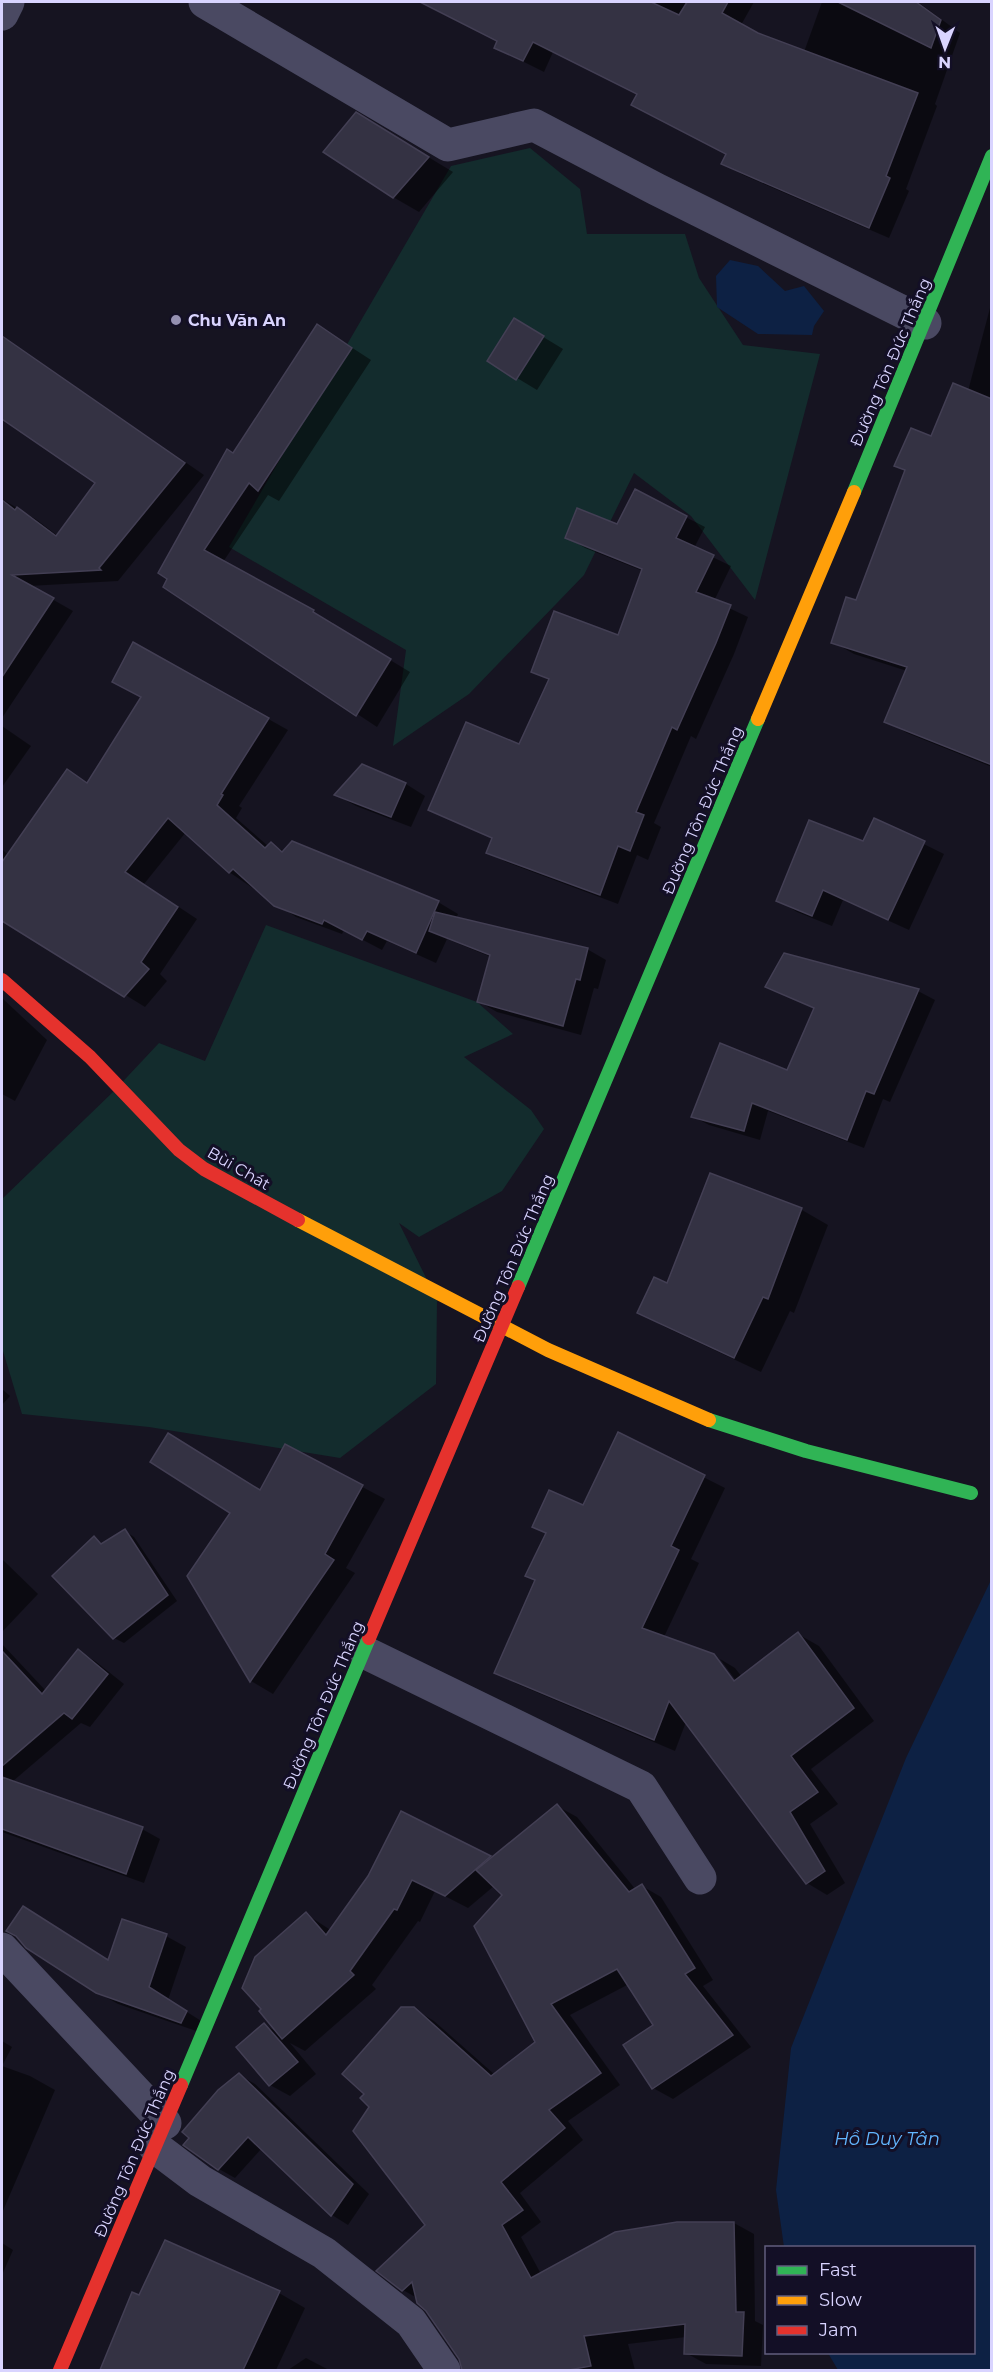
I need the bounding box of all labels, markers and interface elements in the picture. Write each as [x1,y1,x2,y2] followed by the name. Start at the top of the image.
[915,18,975,78] north arrow
[938,53,951,72] text: N
[846,275,935,449] street label: Đường Tôn Đức Thắng
[188,311,286,330] place label: Chu Văn An
[169,313,183,327] marker: Chu Văn An
[658,723,747,897] street label: Đường Tôn Đức Thắng
[204,1143,274,1194] street label: Bùi Chát
[469,1171,558,1345] street label: Đường Tôn Đức Thắng
[279,1618,368,1792] street label: Đường Tôn Đức Thắng
[90,2066,179,2240] street label: Đường Tôn Đức Thắng
[834,2128,940,2150] water label: Hồ Duy Tân
[765,2246,975,2354] legend
[819,2259,857,2281] text: Fast
[819,2289,862,2311] text: Slow
[818,2319,858,2341] text: Jam

